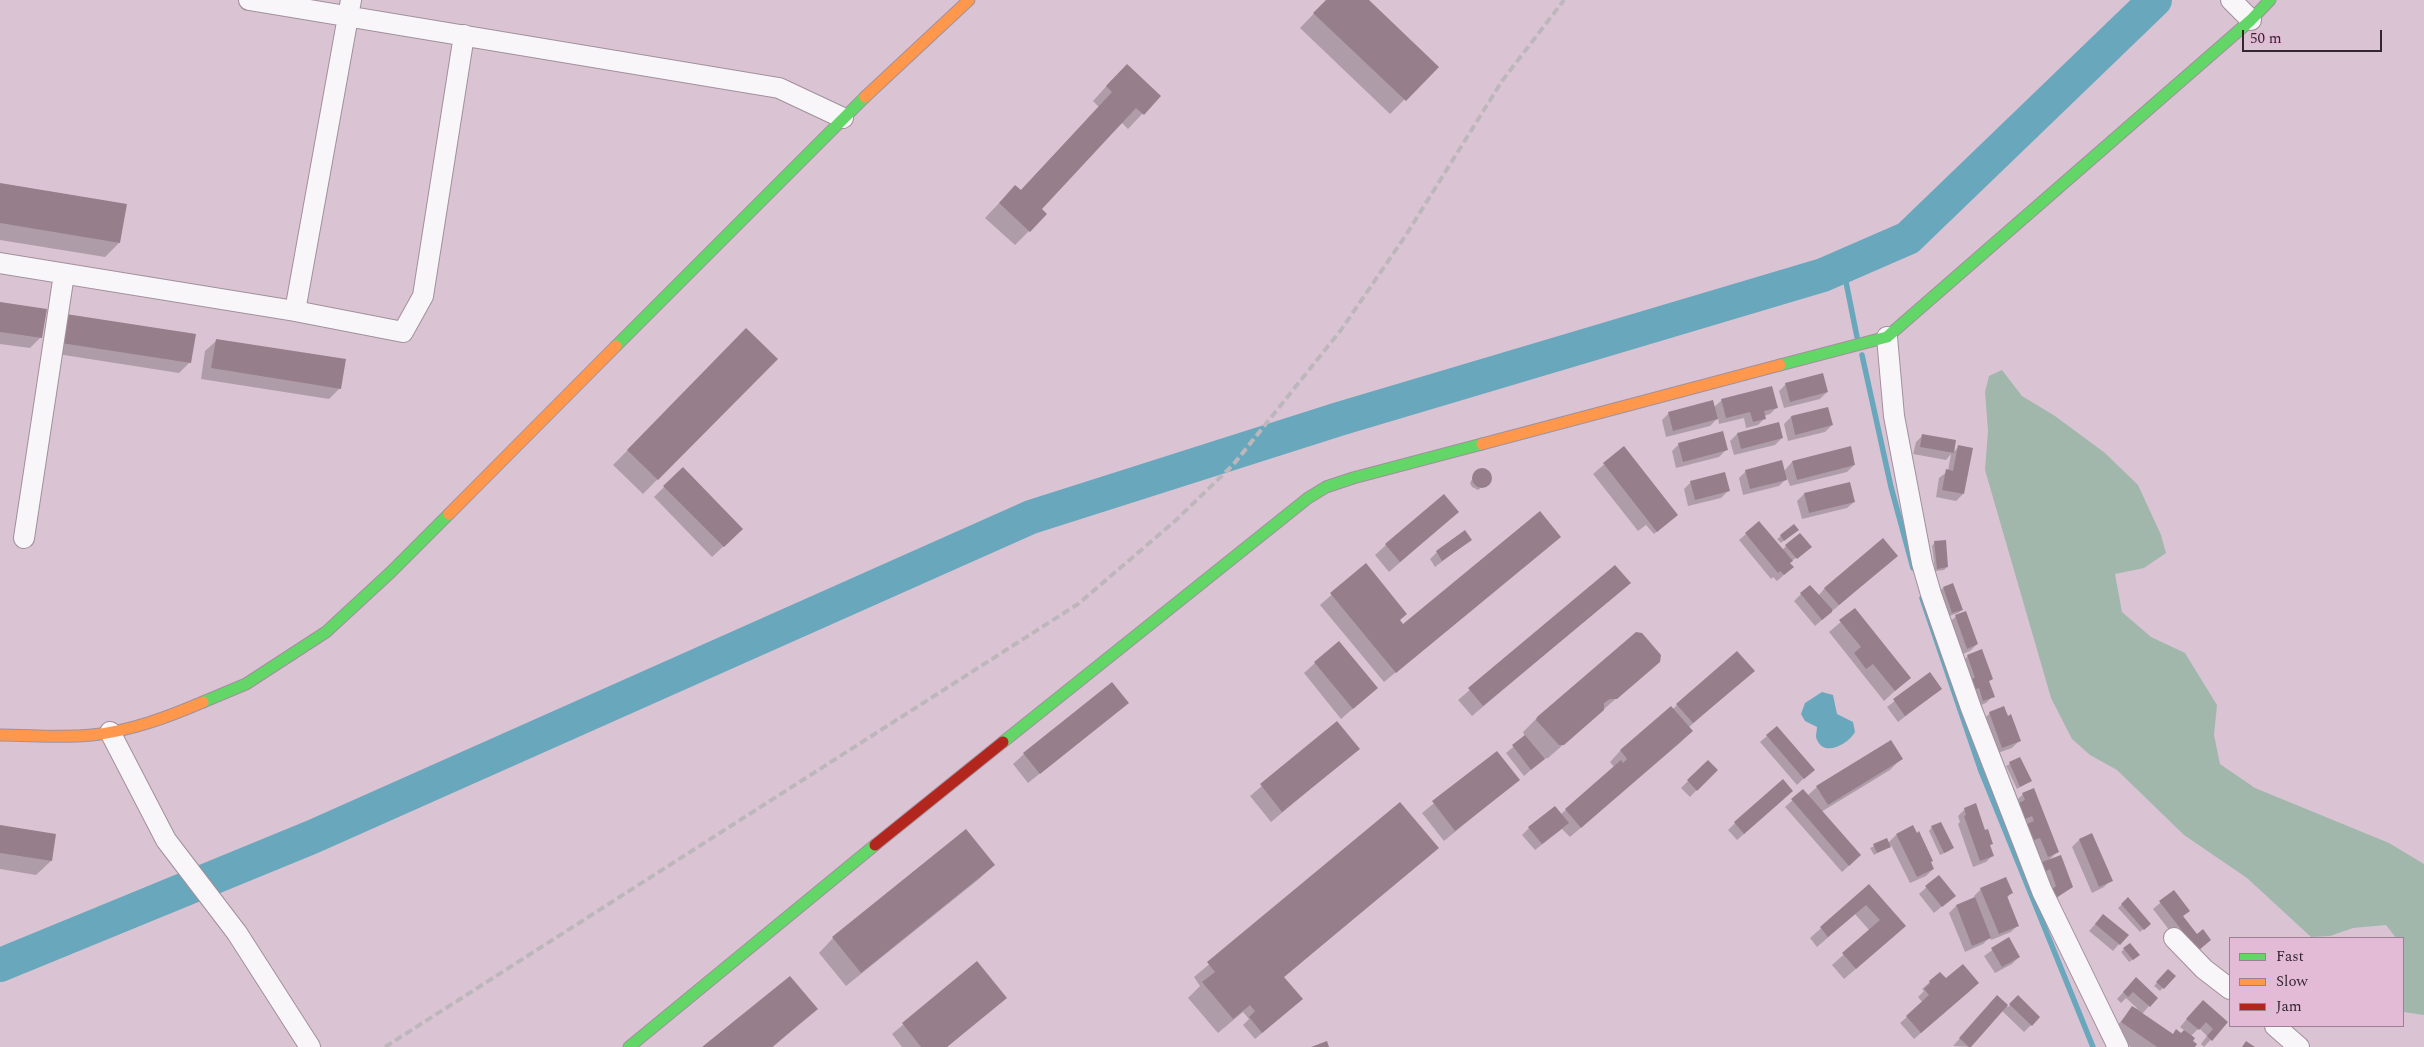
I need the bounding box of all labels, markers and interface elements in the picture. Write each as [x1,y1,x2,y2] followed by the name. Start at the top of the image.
[2244,20,2384,52] scale bar
[2250,27,2282,50] text: 50 m
[2229,937,2404,1027] legend
[2276,945,2304,968] text: Fast
[2276,970,2308,993] text: Slow
[2276,995,2302,1018] text: Jam

